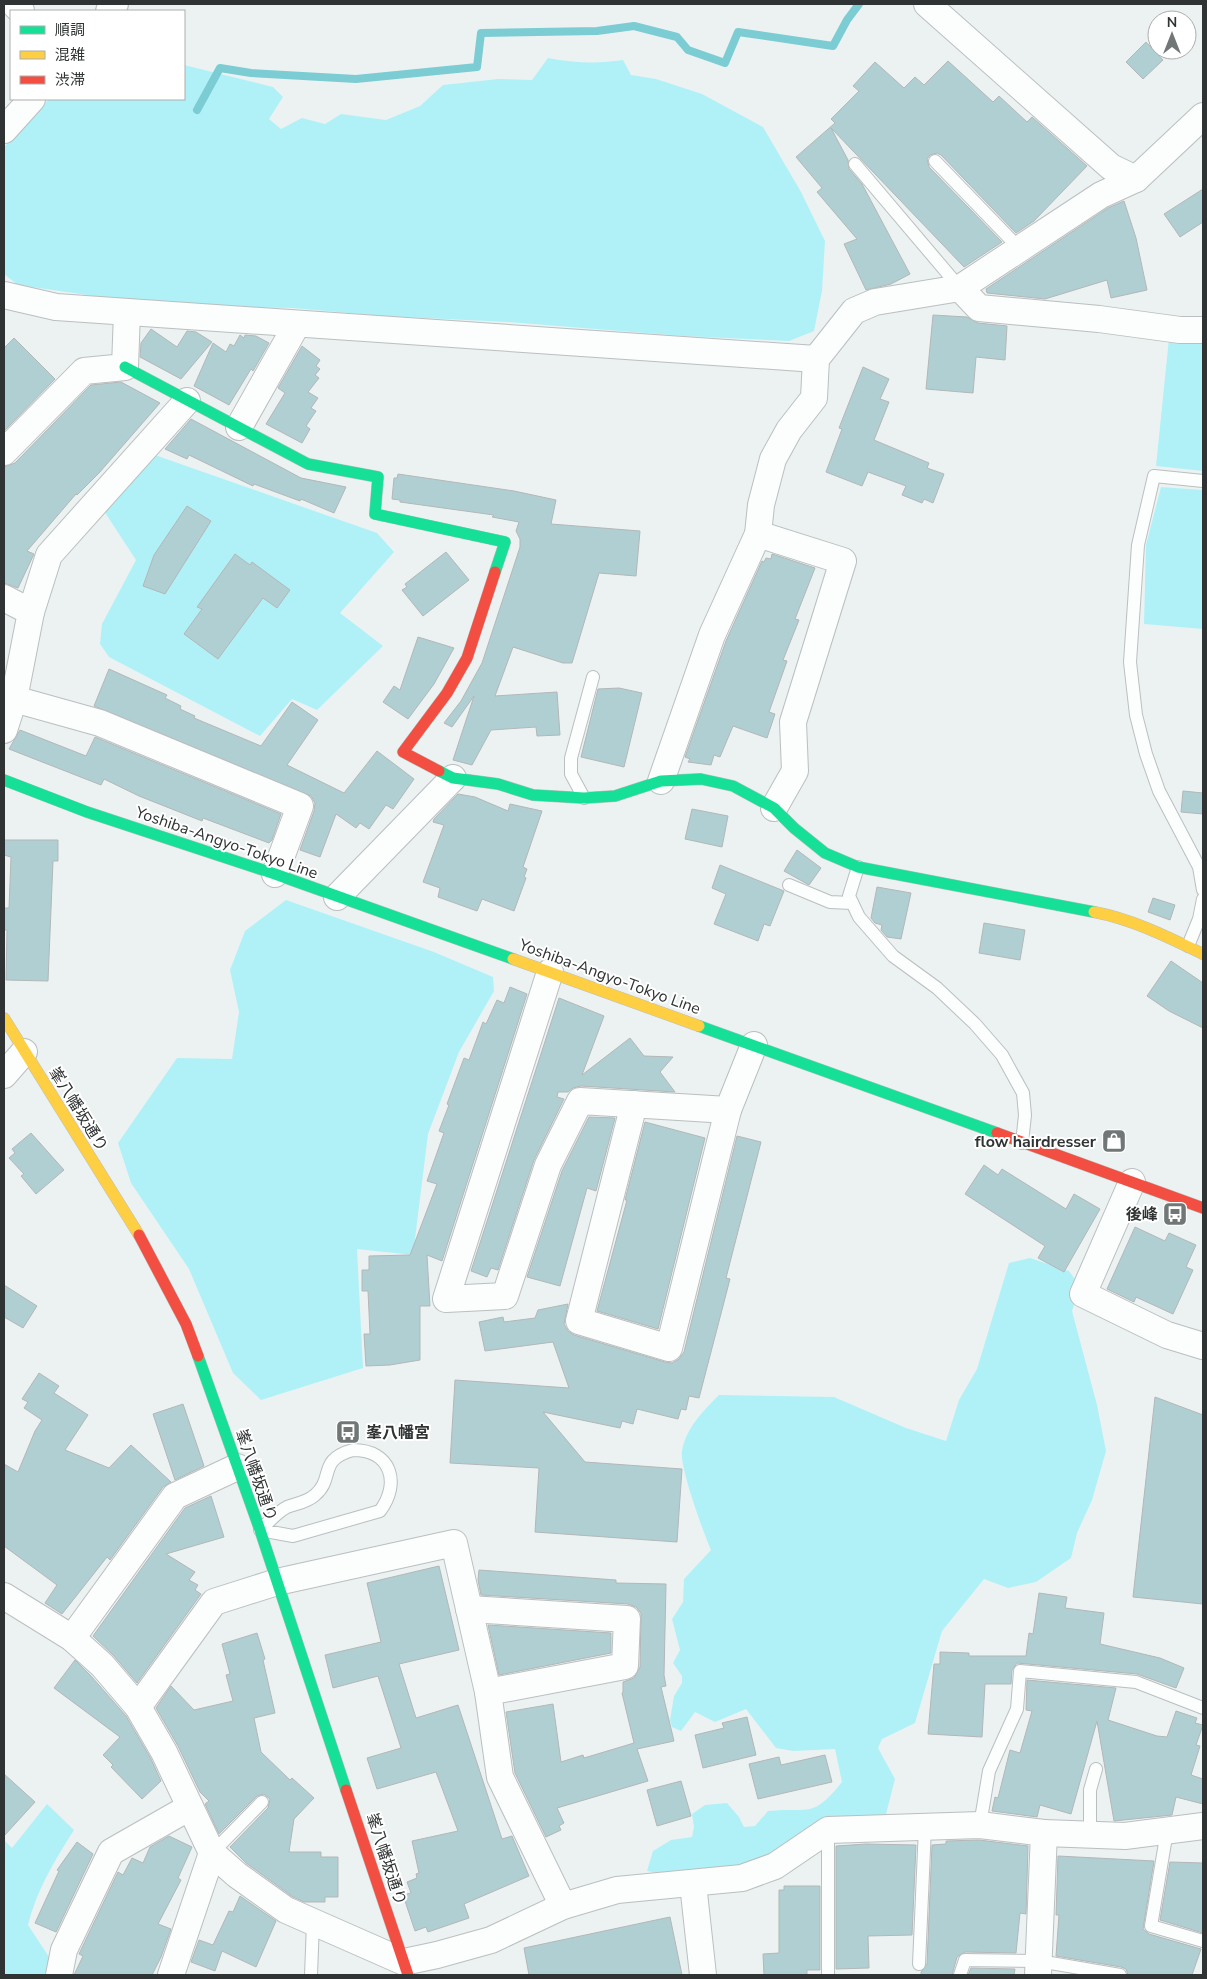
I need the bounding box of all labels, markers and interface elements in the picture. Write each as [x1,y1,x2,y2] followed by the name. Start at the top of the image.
[10,10,185,100] legend
[1147,10,1197,60] north arrow
[1167,13,1177,32] text: N
[55,20,85,40] text: 順調
[55,45,85,65] text: 混雑
[55,70,85,90] text: 渋滞
[132,801,321,885] street label: Yoshiba-Angyo-Tokyo Line
[515,934,703,1020] street label: Yoshiba-Angyo-Tokyo Line
[43,1063,113,1156] street label: 峯八幡坂通り
[1101,1128,1127,1154] shop icon: flow hairdresser
[975,1131,1097,1153] place label: flow hairdresser
[1162,1201,1188,1227] bus stop icon: 後峰
[1126,1204,1158,1226] place label: 後峰
[335,1419,361,1445] bus stop icon: 峯八幡宮
[366,1422,430,1444] place label: 峯八幡宮
[230,1426,282,1524] street label: 峯八幡坂通り
[361,1810,411,1908] street label: 峯八幡坂通り

